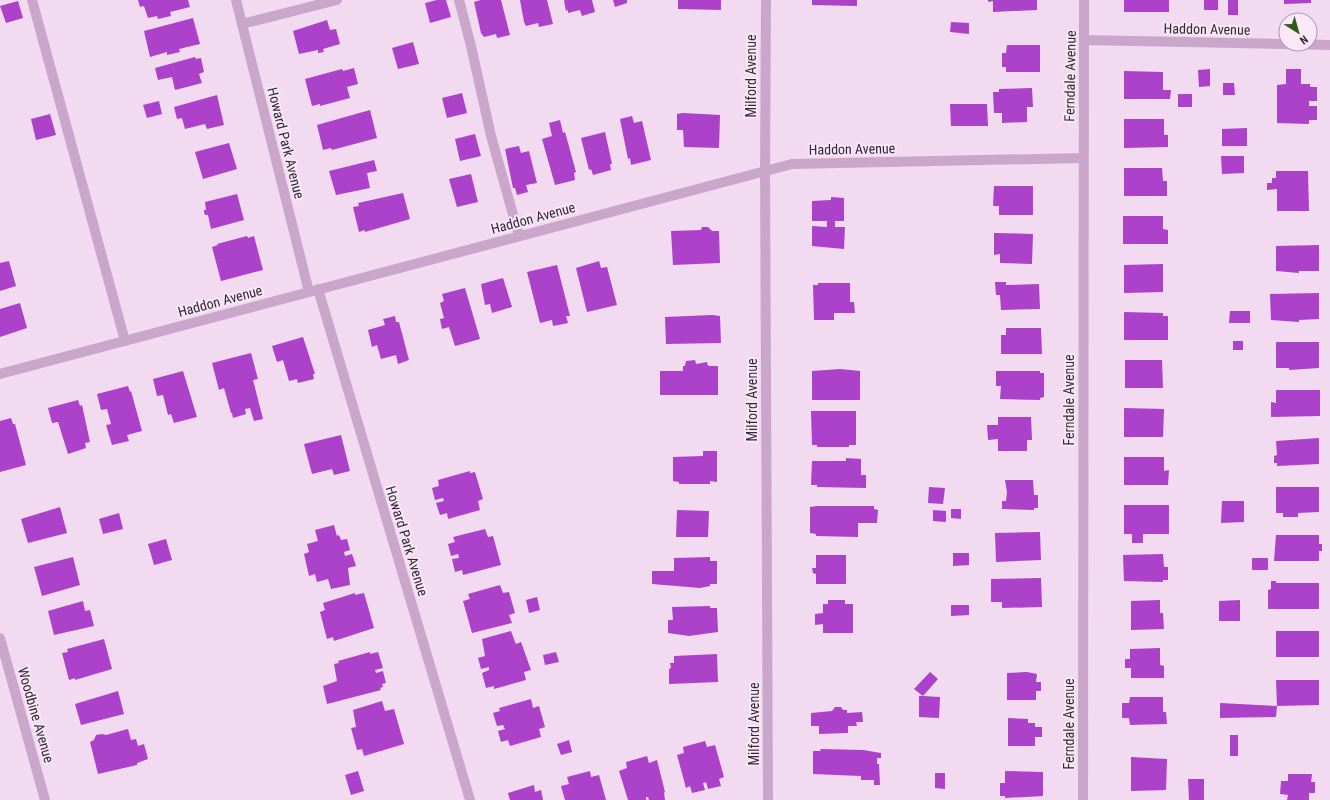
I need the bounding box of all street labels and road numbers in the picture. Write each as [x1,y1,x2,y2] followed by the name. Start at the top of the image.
[1164,20,1251,38] street label: Haddon Avenue
[1061,30,1079,122] street label: Ferndale Avenue
[743,34,759,118] street label: Milford Avenue
[264,86,308,201] street label: Howard Park Avenue
[809,140,896,158] street label: Haddon Avenue
[489,199,577,237] street label: Haddon Avenue
[176,282,264,320] street label: Haddon Avenue
[1061,354,1077,446] street label: Ferndale Avenue
[744,358,760,442] street label: Milford Avenue
[383,484,431,598] street label: Howard Park Avenue
[15,665,57,765] street label: Woodbine Avenue
[1061,678,1077,770] street label: Ferndale Avenue
[746,682,762,766] street label: Milford Avenue

